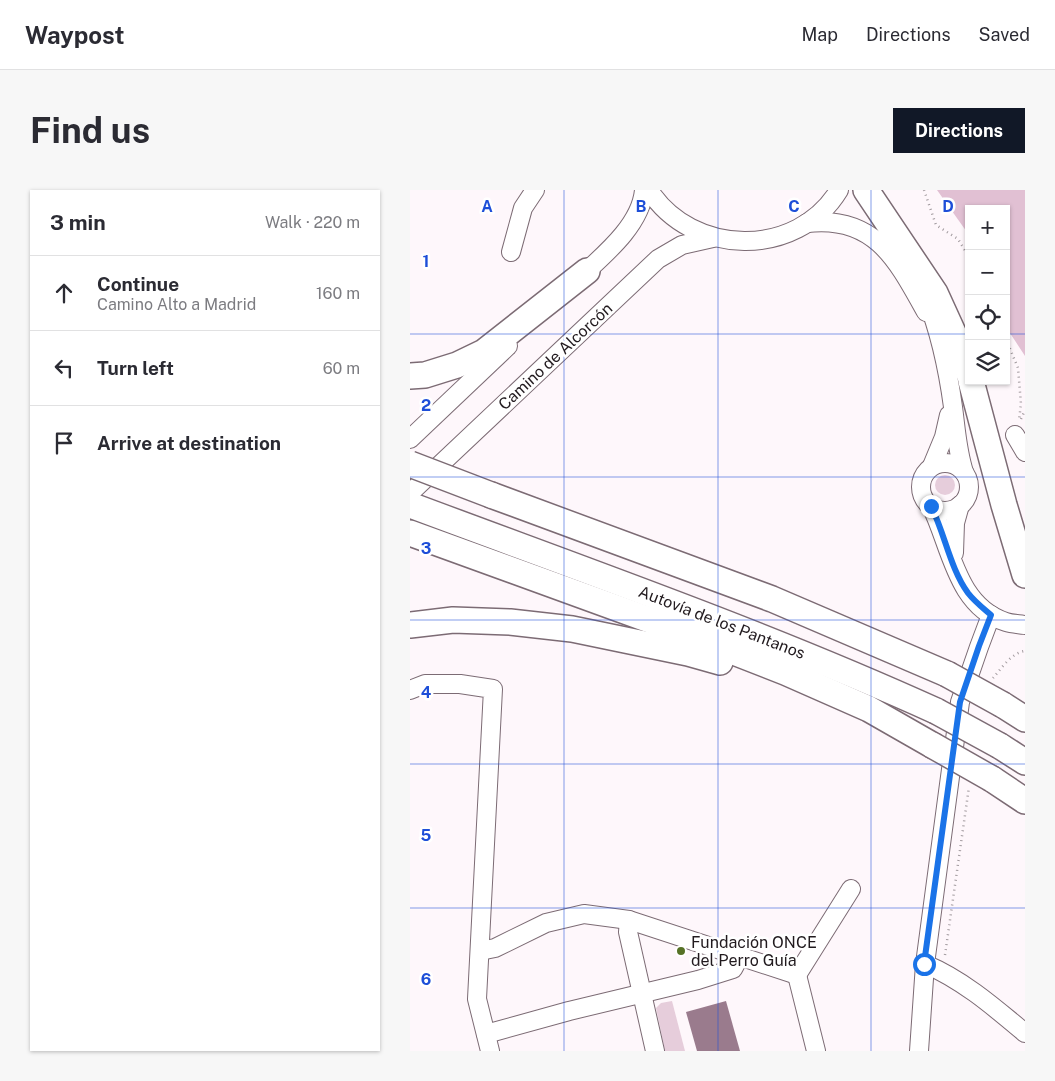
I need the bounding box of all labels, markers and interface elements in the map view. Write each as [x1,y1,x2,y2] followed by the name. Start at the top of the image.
[25,21,125,49] text: Waypost
[801,24,838,45] text: Map
[866,24,951,45] text: Directions
[979,24,1030,45] text: Saved
[893,108,1025,153] button: Directions
[30,110,150,151] text: Find us
[481,197,493,216] text: A
[636,197,647,216] text: B
[788,197,800,216] text: C
[942,197,954,216] text: D
[965,205,1010,385] map controls
[965,205,1010,250] button: +
[50,210,106,235] text: 3 min
[265,213,360,232] text: Walk · 220 m
[965,250,1010,295] button: −
[423,252,429,271] text: 1
[97,273,179,295] text: Continue
[50,279,78,307] icon: ahead
[316,284,360,303] text: 160 m
[97,295,256,314] text: Camino Alto a Madrid
[965,295,1010,340] button: locate
[495,299,616,414] street label: Camino de Alcorcón
[965,340,1010,385] button: layers
[50,354,78,382] icon: left
[97,357,174,379] text: Turn left
[323,359,360,378] text: 60 m
[421,396,431,415] text: 2
[50,429,78,457] icon: arrive
[97,432,281,454] text: Arrive at destination
[920,495,943,518] route end
[421,539,431,558] text: 3
[636,582,808,663] street label: Autovía de los Pantanos
[421,683,432,702] text: 4
[421,826,432,845] text: 5
[691,933,817,970] place label: Fundación ONCE del Perro Guía
[675,945,687,957] marker: Fundación ONCE del Perro Guía
[913,953,936,976] route start
[421,970,431,989] text: 6

